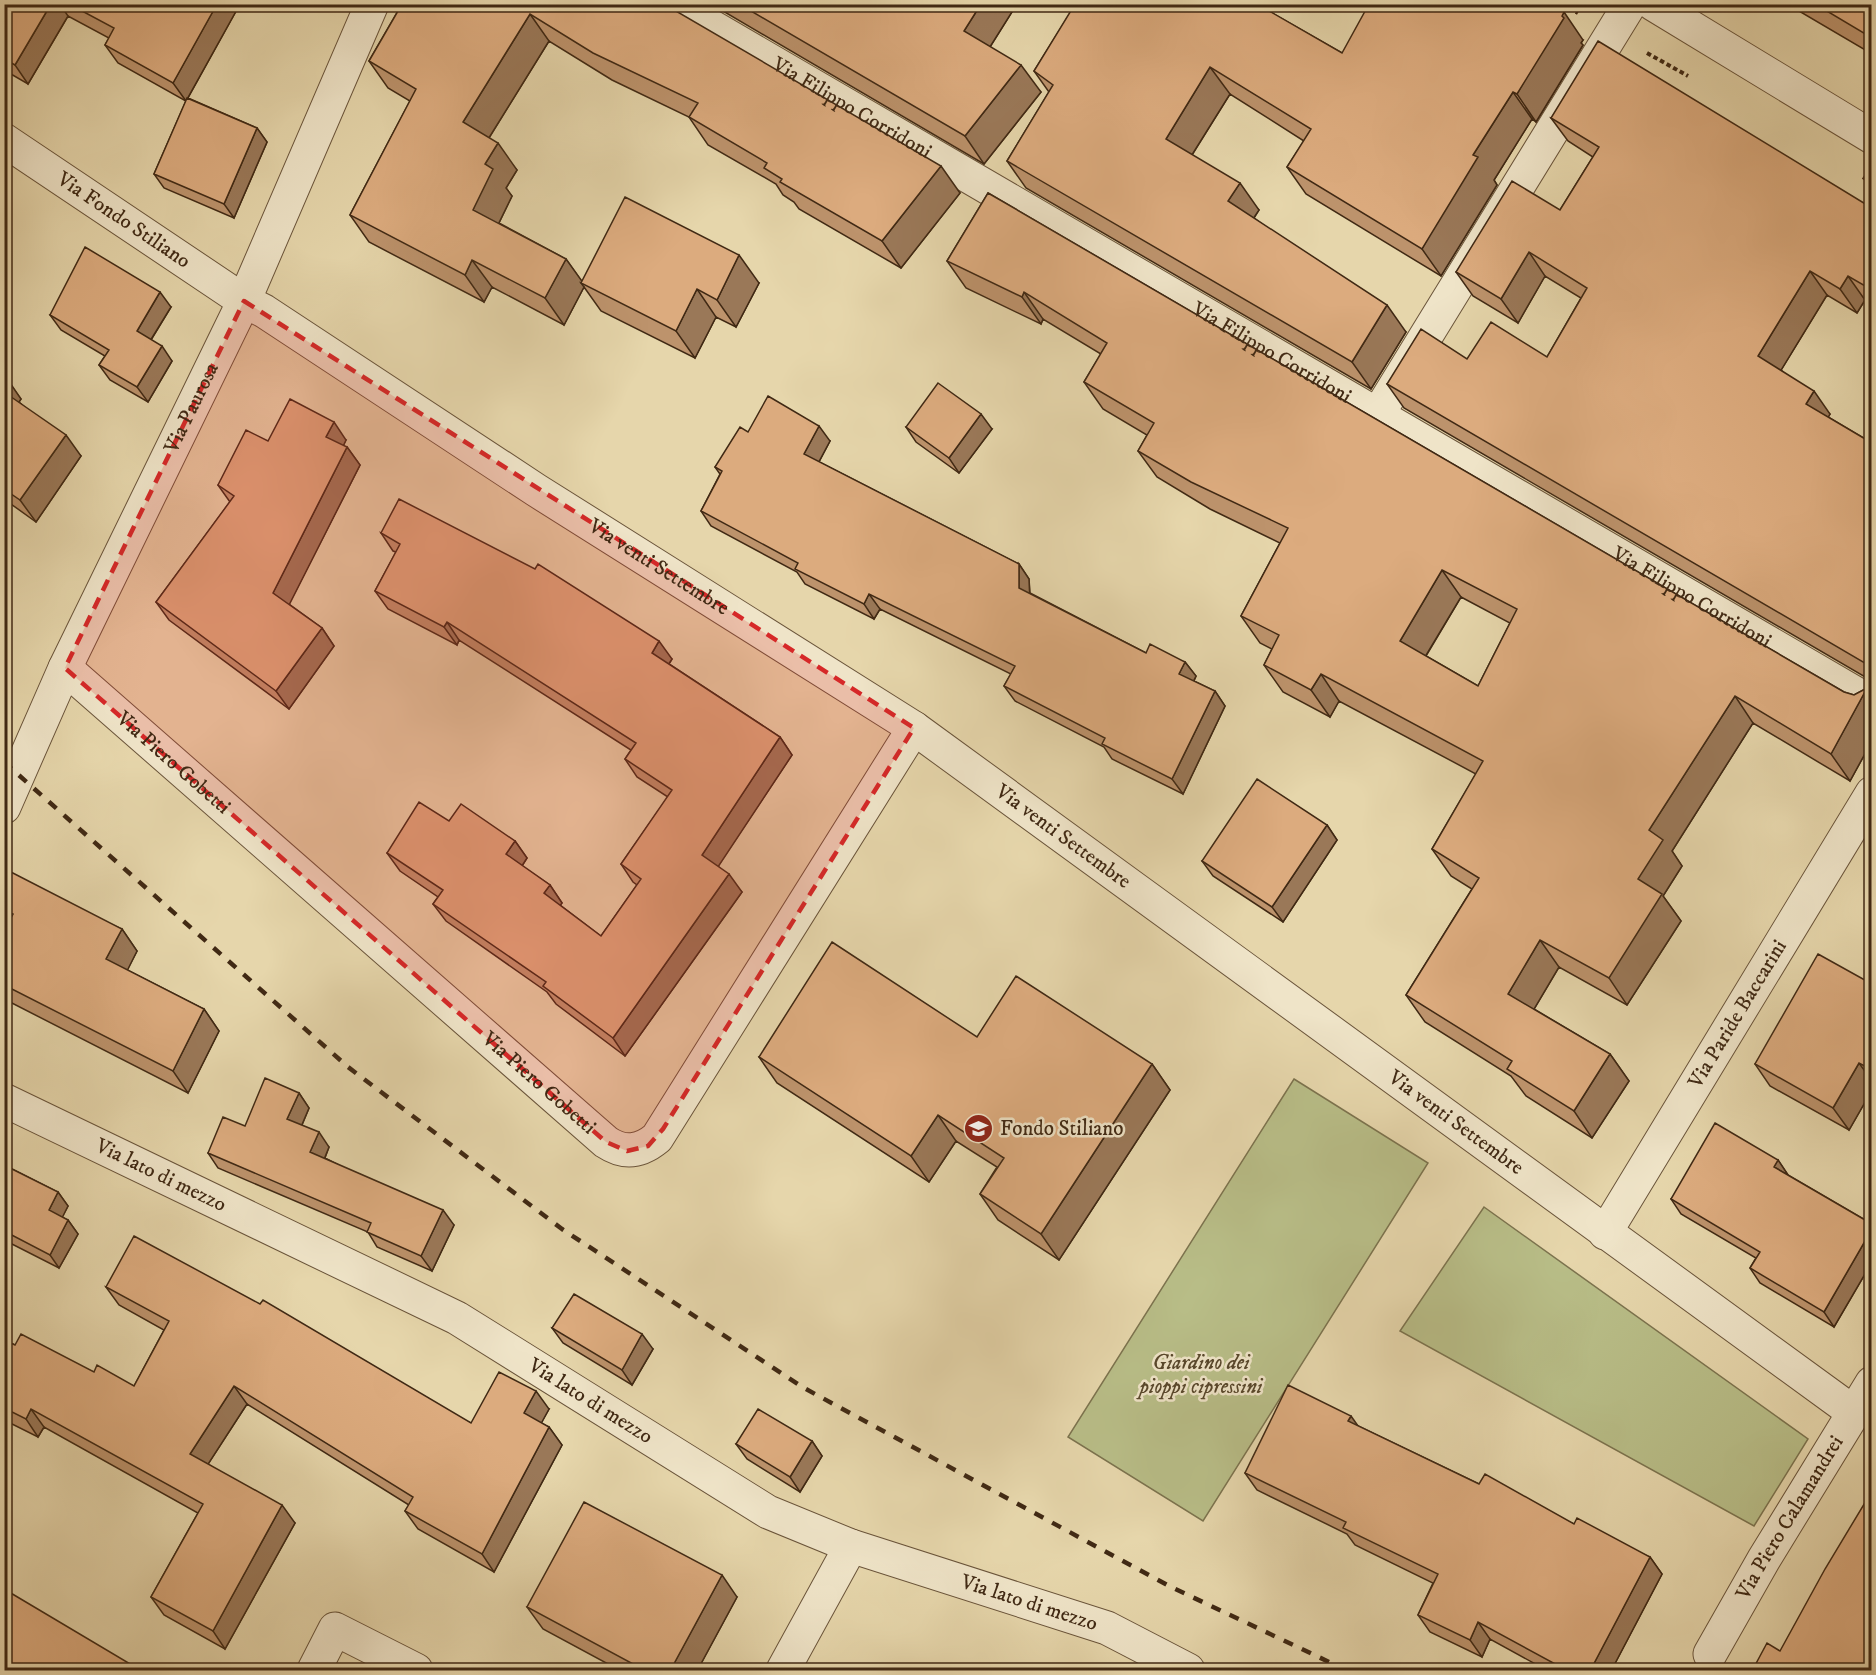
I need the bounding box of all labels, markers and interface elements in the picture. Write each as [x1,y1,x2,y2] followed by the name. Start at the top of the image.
[767,51,936,165] street label: Via Filippo Corridoni
[51,166,195,274] street label: Via Fondo Stiliano
[1186,296,1356,410] street label: Via Filippo Corridoni
[158,359,225,458] street label: Via Paurosa
[583,513,734,621] street label: Via venti Settembre
[1606,541,1776,654] street label: Via Filippo Corridoni
[110,705,236,820] street label: Via Piero Gobetti
[989,778,1136,895] street label: Via venti Settembre
[1682,935,1793,1094] street label: Via Paride Baccarini
[476,1026,601,1140] street label: Via Piero Gobetti
[1382,1064,1529,1181] street label: Via venti Settembre
[963,1113,995,1145] school or university icon: Fondo Stiliano
[1000,1116,1123,1142] place label: Fondo Stiliano
[90,1133,230,1218] street label: Via lato di mezzo
[1136,1350,1264,1400] park label: Giardino dei pioppi cipressini
[522,1352,658,1450] street label: Via lato di mezzo
[1730,1431,1849,1605] street label: Via Piero Calamandrei
[957,1569,1101,1637] street label: Via lato di mezzo

